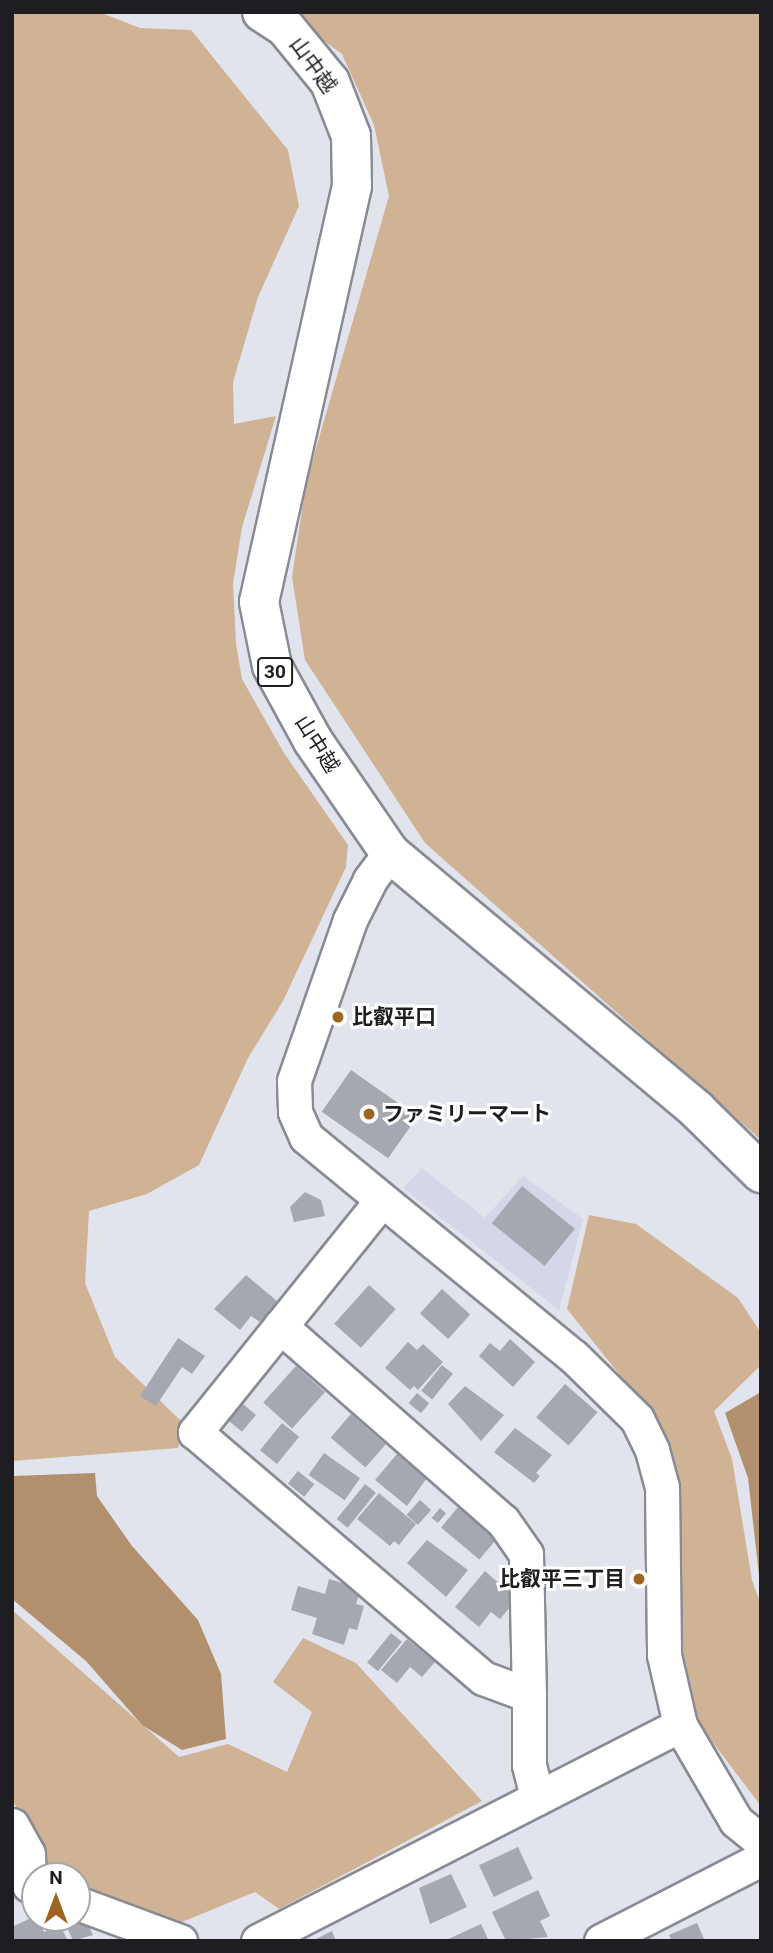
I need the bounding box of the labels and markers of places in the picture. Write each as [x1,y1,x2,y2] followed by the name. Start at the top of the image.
[352,1004,436,1030] place label: 比叡平口
[330,1009,346,1025] marker: 比叡平口
[383,1101,551,1127] place label: ファミリーマート
[361,1106,377,1122] marker: ファミリーマート
[499,1566,625,1592] place label: 比叡平三丁目
[631,1571,647,1587] marker: 比叡平三丁目

